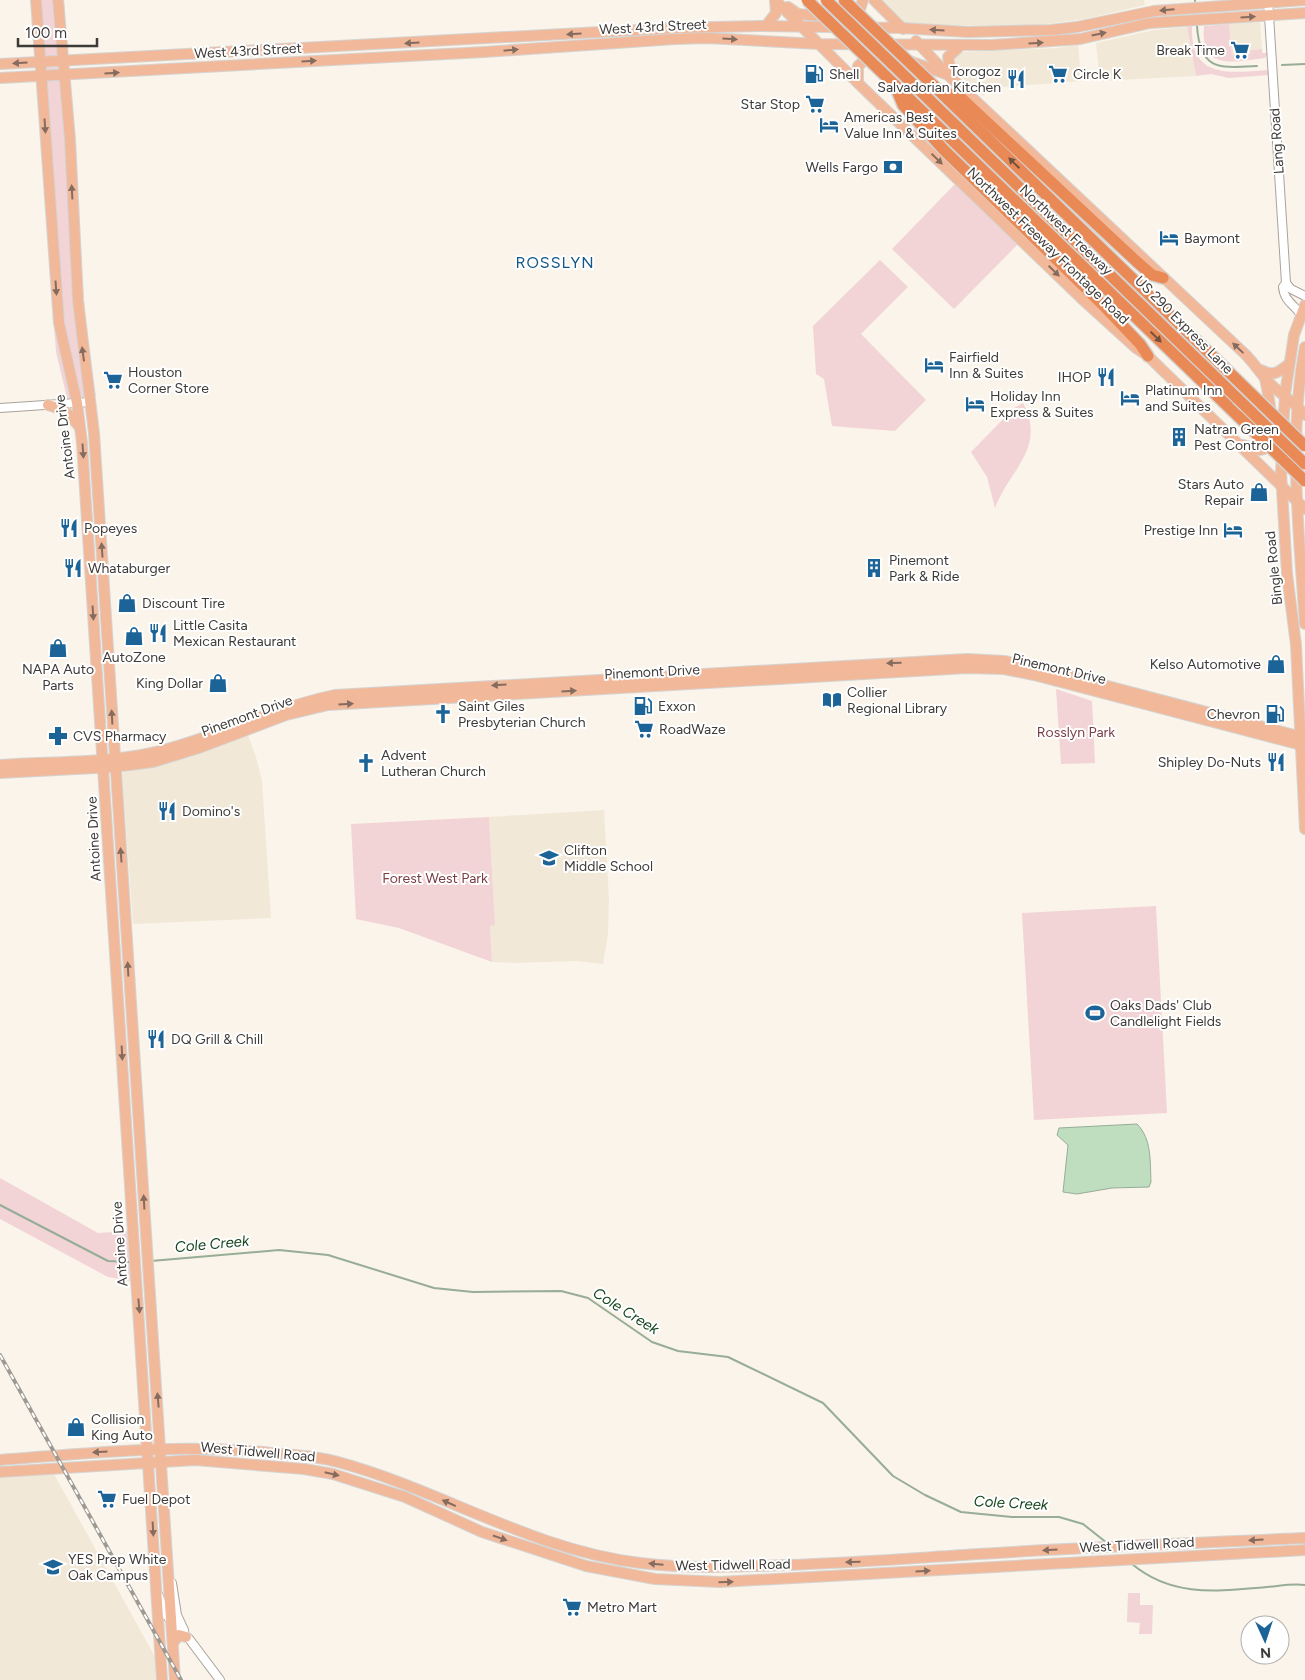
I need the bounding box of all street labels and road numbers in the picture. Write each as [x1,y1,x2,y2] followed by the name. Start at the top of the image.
[599,16,707,38] street label: West 43rd Street
[194,40,302,62] street label: West 43rd Street
[1266,107,1288,175] street label: Lang Road
[964,164,1132,328] street label: Northwest Freeway Frontage Road
[1016,181,1117,279] street label: Northwest Freeway
[1131,272,1237,378] street label: US 290 Express Lane
[51,393,79,480] street label: Antoine Drive
[1262,530,1286,606] street label: Bingle Road
[1010,650,1108,688] street label: Pinemont Drive
[604,661,701,683] street label: Pinemont Drive
[199,692,295,740] street label: Pinemont Drive
[83,796,105,882] street label: Antoine Drive
[109,1201,131,1287] street label: Antoine Drive
[200,1439,316,1465] street label: West Tidwell Road
[1079,1533,1195,1557] street label: West Tidwell Road
[675,1555,791,1575] street label: West Tidwell Road

